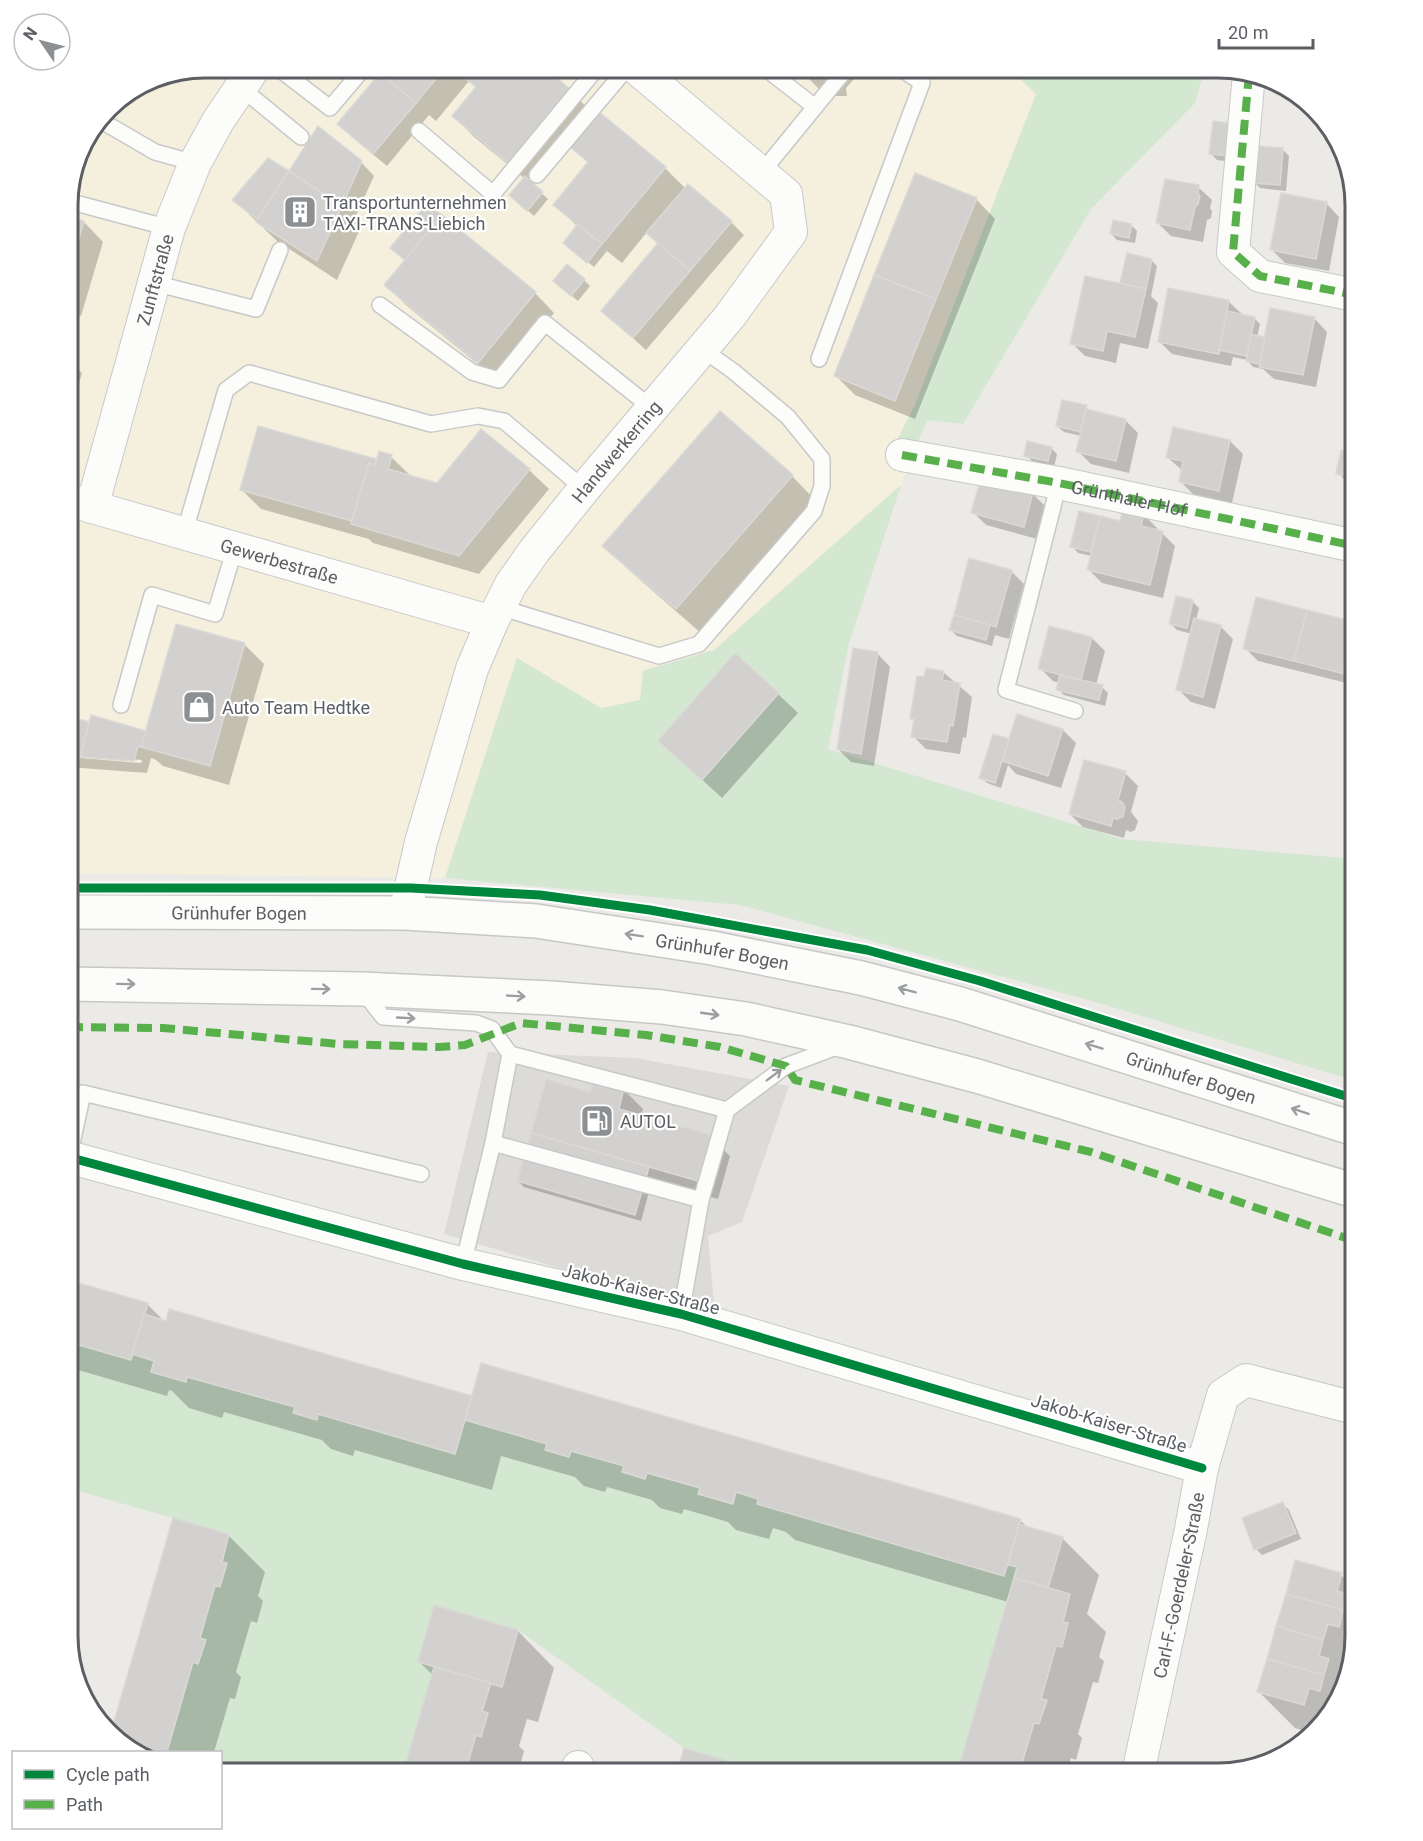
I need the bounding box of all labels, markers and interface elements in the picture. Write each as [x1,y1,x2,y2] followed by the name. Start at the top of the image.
[12,12,72,72] north arrow
[1219,12,1314,50] scale bar
[1228,22,1268,43] text: 20 m
[19,24,41,44] text: N
[323,192,507,234] place label: Transportunternehmen TAXI-TRANS-Liebich
[282,194,318,230] building icon: Transportunternehmen TAXI-TRANS-Liebich
[132,232,177,327] street label: Zunftstraße
[567,396,665,507] street label: Handwerkerring
[1069,475,1189,521] street label: Grünthaler Hof
[218,534,341,588] street label: Gewerbestraße
[181,689,217,725] shop icon: Auto Team Hedtke
[222,697,370,718] place label: Auto Team Hedtke
[171,902,307,923] street label: Grünhufer Bogen
[624,929,644,940] one-way arrow
[654,929,791,974] street label: Grünhufer Bogen
[116,979,136,990] one-way arrow
[311,983,331,994] one-way arrow
[898,984,917,995] one-way arrow
[505,990,525,1001] one-way arrow
[700,1009,719,1020] one-way arrow
[395,1013,415,1024] one-way arrow
[1085,1040,1104,1051] one-way arrow
[1123,1047,1259,1108] street label: Grünhufer Bogen
[765,1069,781,1082] one-way arrow
[579,1103,615,1139] fuel station icon: AUTOL
[1291,1105,1310,1116] one-way arrow
[620,1111,676,1132] place label: AUTOL
[560,1259,722,1319] street label: Jakob-Kaiser-Straße
[1028,1389,1190,1457] street label: Jakob-Kaiser-Straße
[1148,1491,1208,1680] street label: Carl-F.-Goerdeler-Straße
[12,1751,222,1829] legend
[66,1764,150,1785] text: Cycle path
[66,1794,103,1815] text: Path

